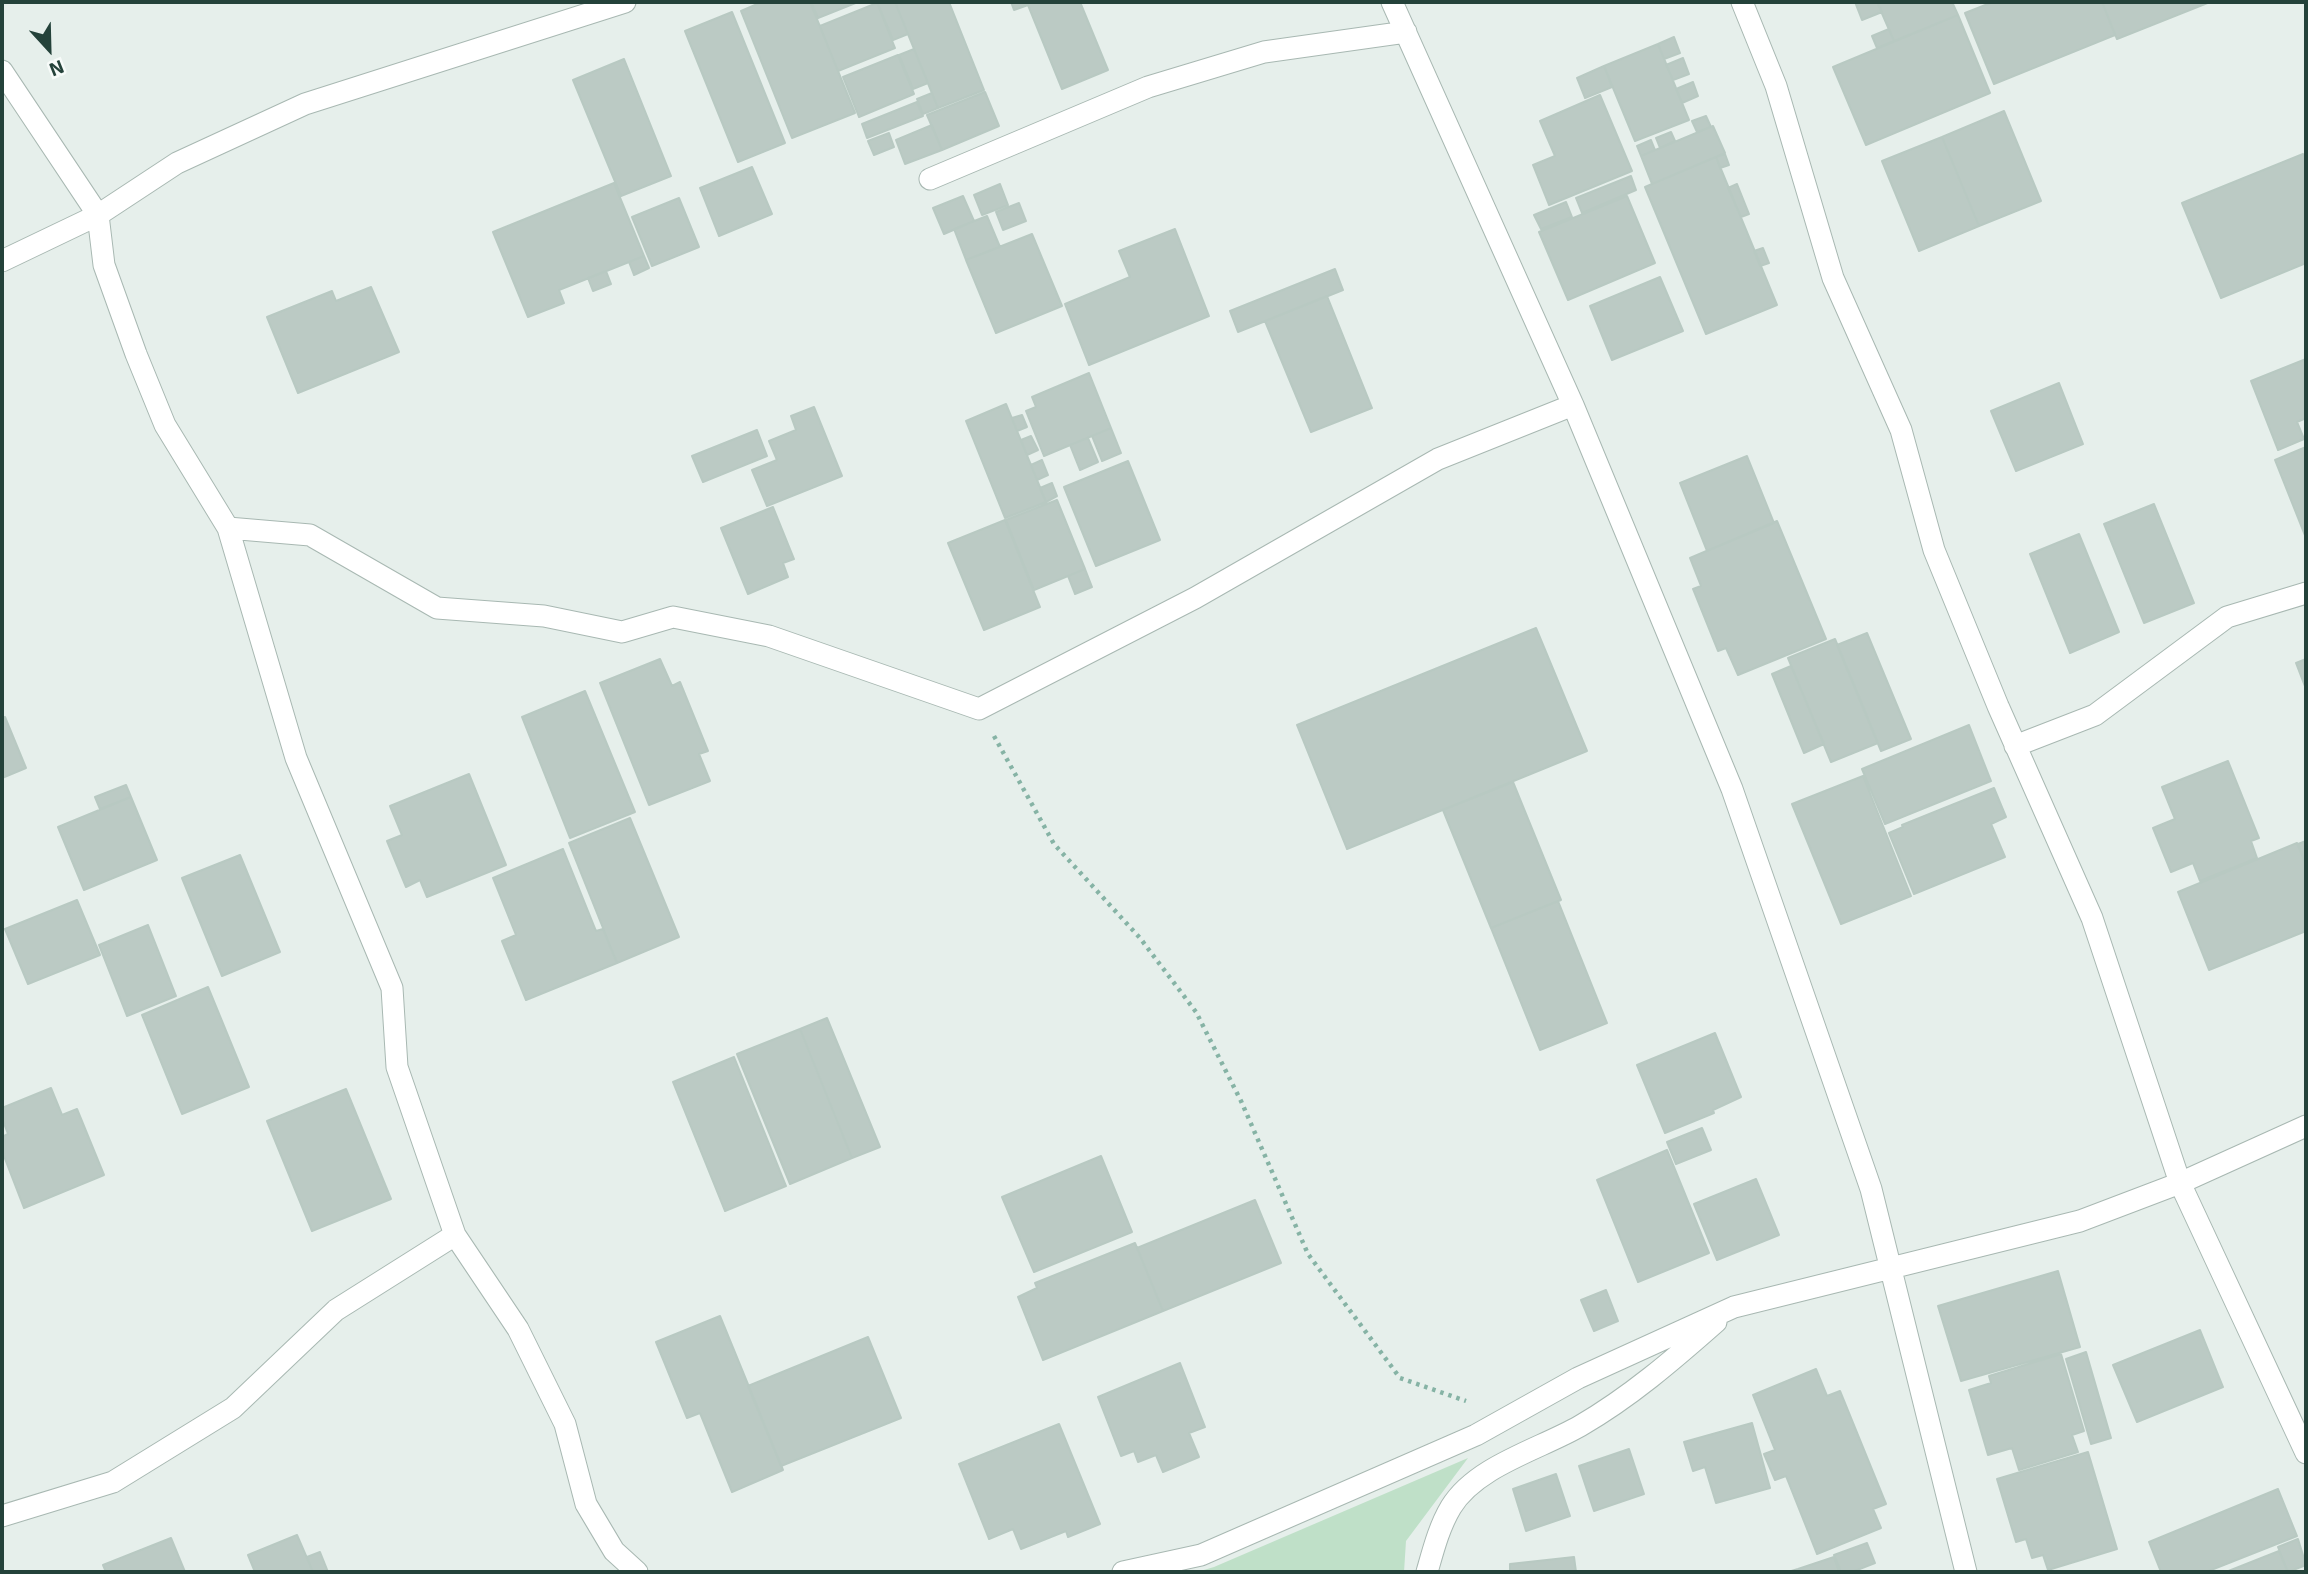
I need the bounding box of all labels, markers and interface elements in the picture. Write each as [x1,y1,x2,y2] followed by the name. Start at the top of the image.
[14,14,84,84] north arrow
[46,56,68,82] text: N

